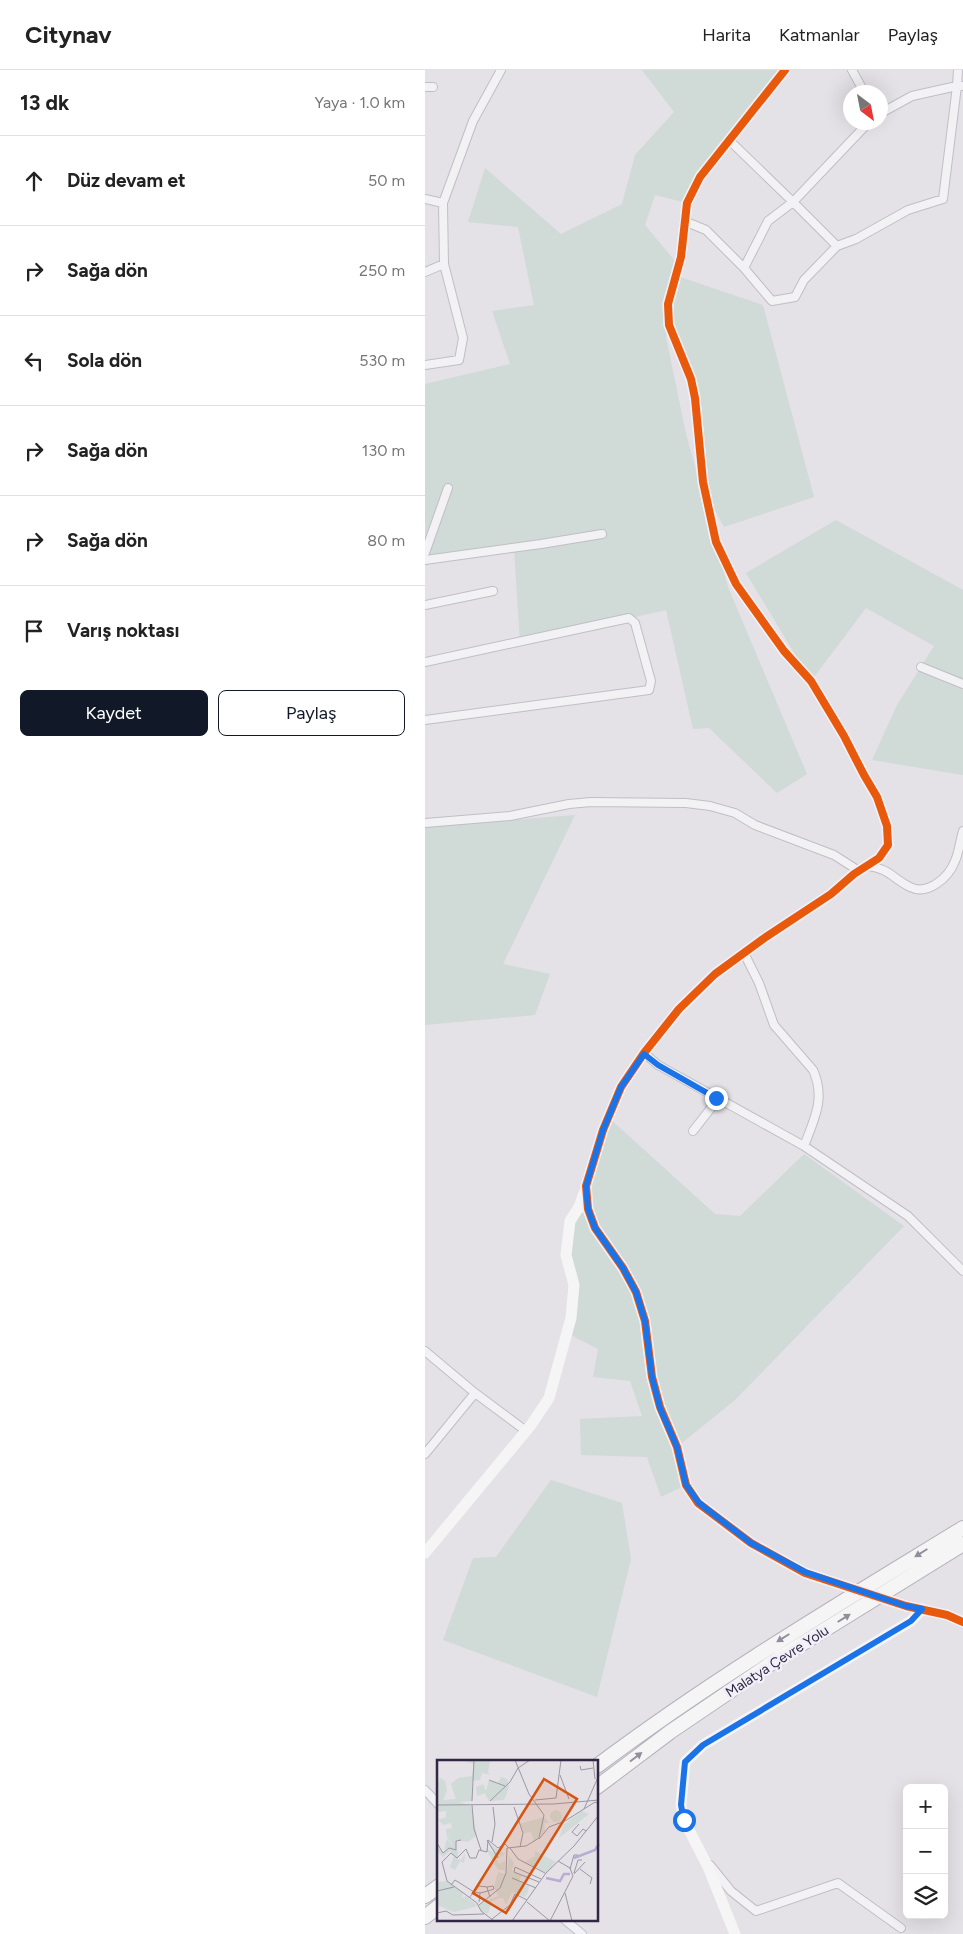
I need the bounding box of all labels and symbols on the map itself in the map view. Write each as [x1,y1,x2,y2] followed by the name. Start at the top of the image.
[843,85,888,130] north arrow
[705,1087,728,1110] route end
[915,1549,928,1558] one-way arrow
[837,1613,850,1623] one-way arrow
[722,1622,832,1701] street label: Malatya Çevre Yolu
[777,1634,790,1643] one-way arrow
[629,1752,642,1763] one-way arrow
[437,1760,599,1922] inset map
[673,1809,696,1832] route start

